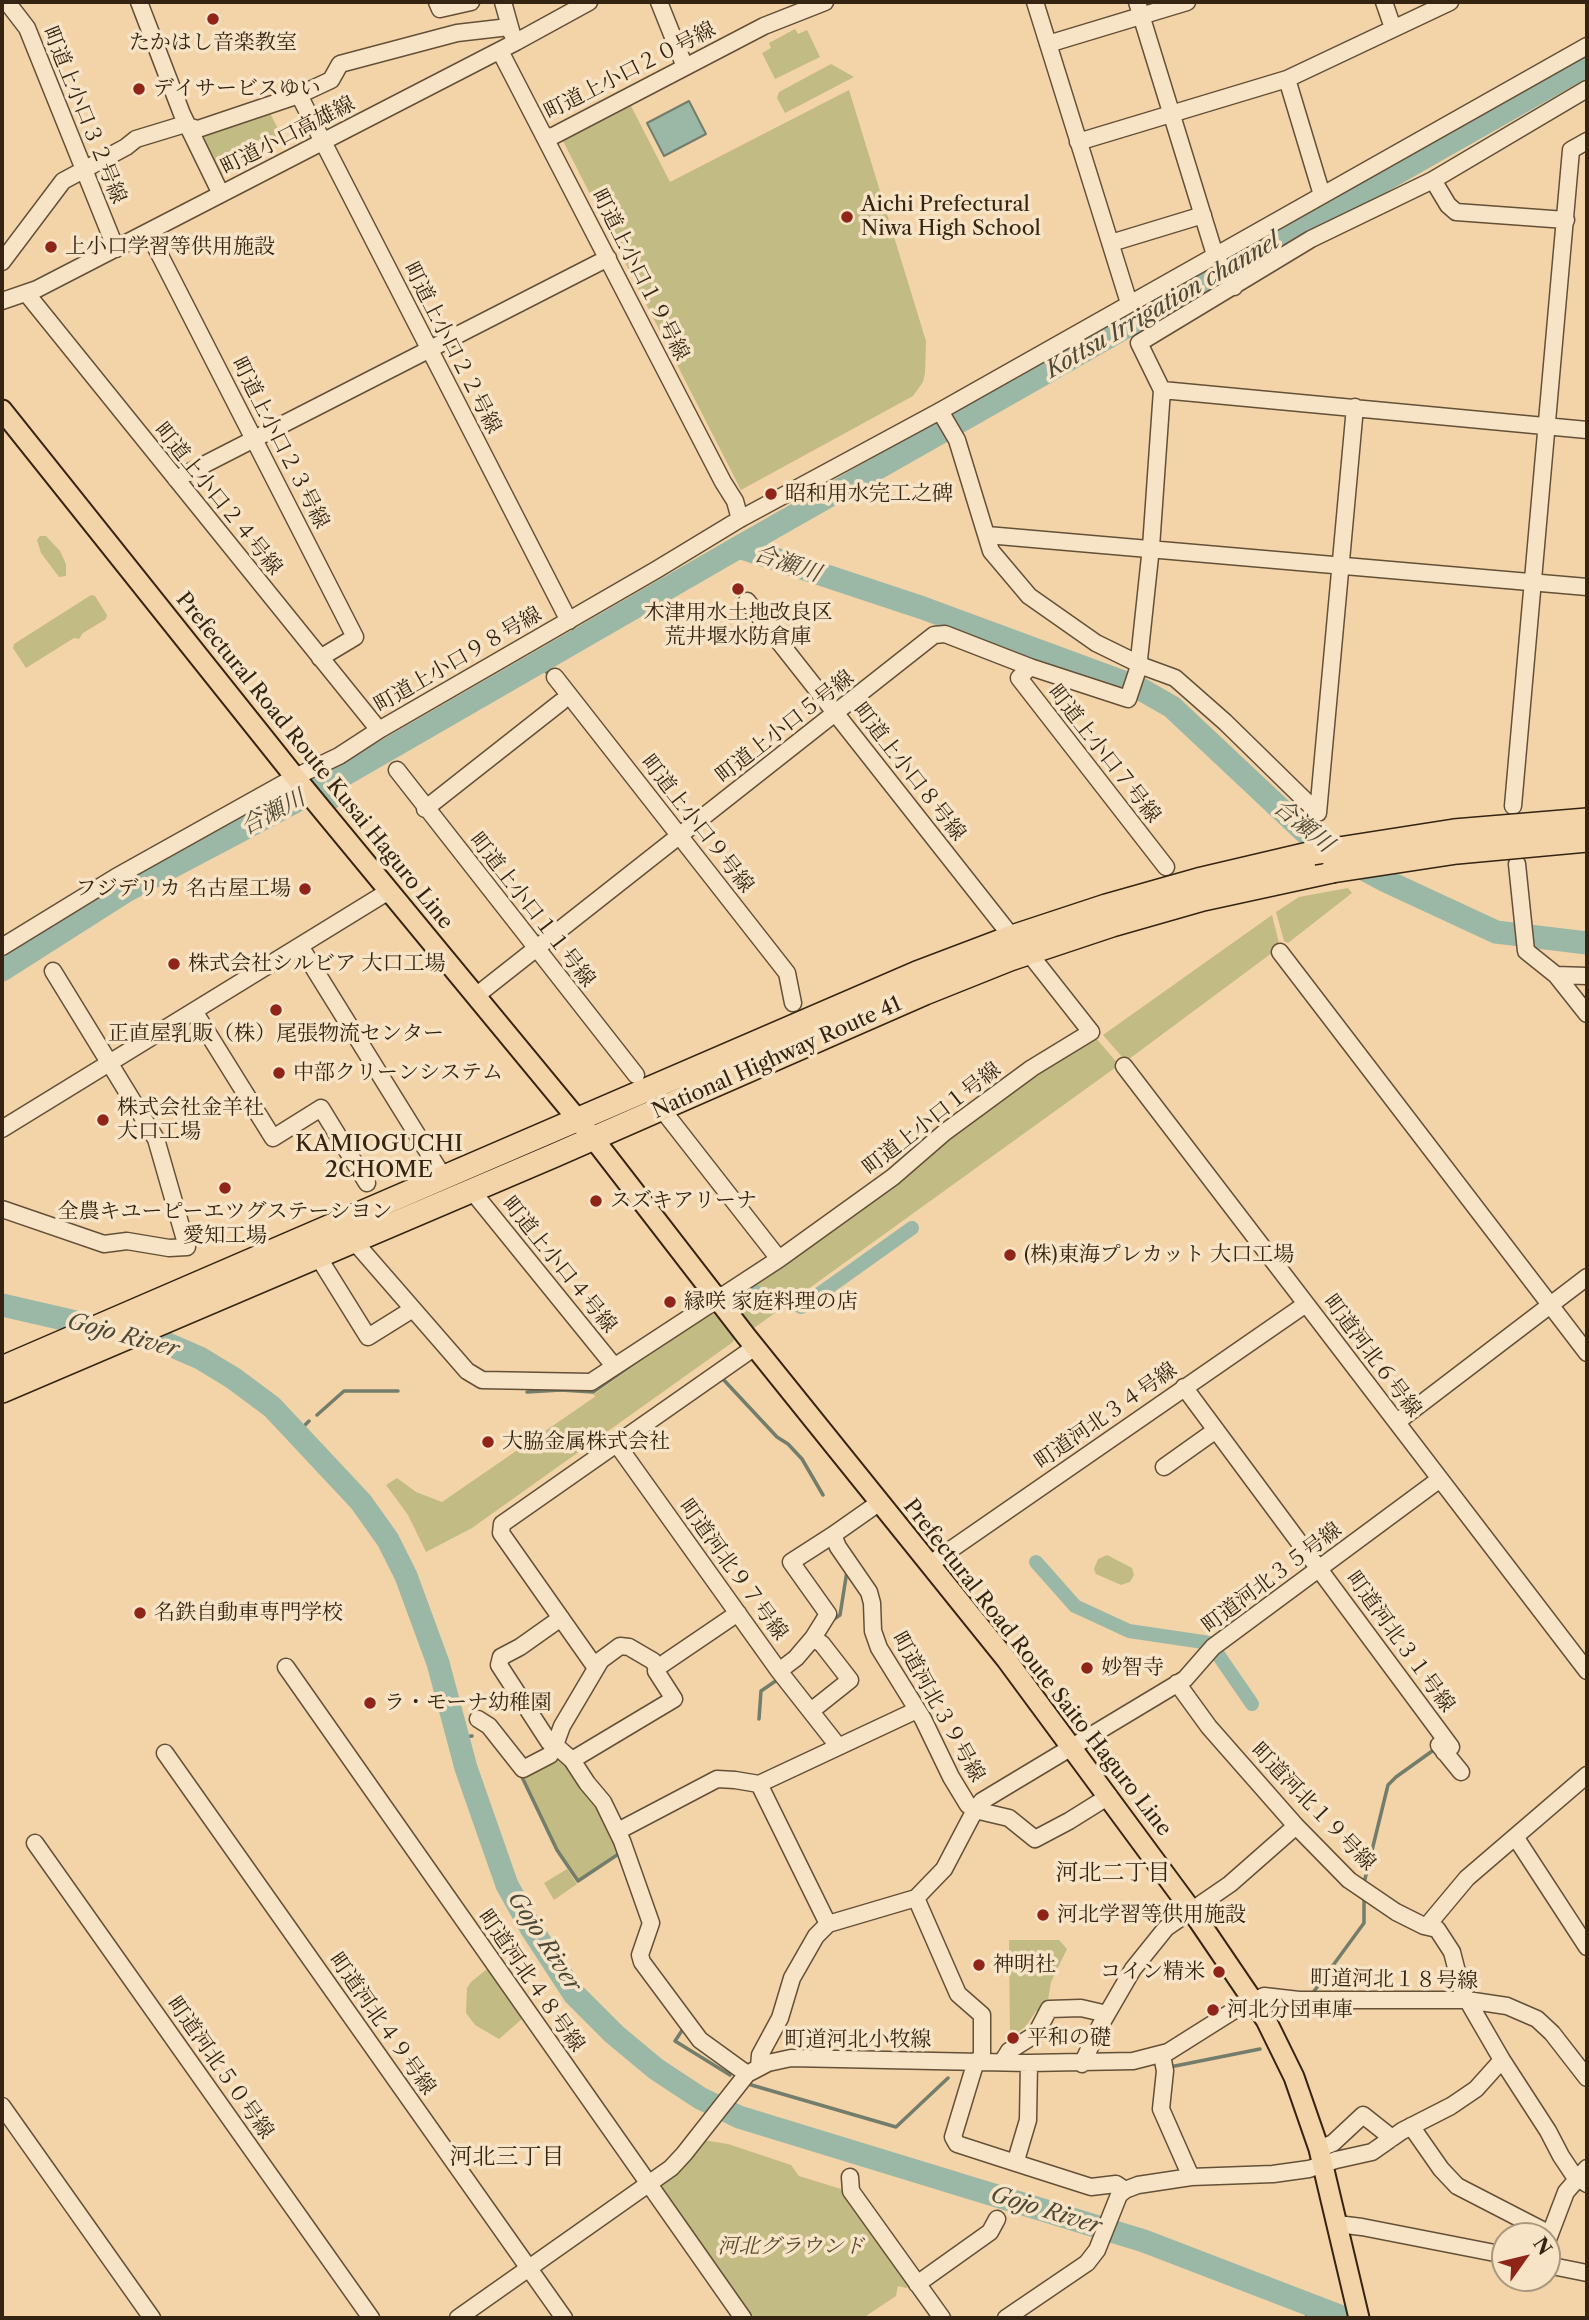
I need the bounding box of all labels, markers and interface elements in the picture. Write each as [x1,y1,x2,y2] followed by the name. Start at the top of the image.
[205,11,221,27] marker: たかはし音楽教室
[540,17,720,125] street label: 町道上小口２０号線
[37,23,131,207] street label: 町道上小口３２号線
[129,30,297,56] place label: たかはし音楽教室
[153,76,321,102] place label: デイサービスゆい
[131,81,147,97] marker: デイサービスゆい
[217,91,359,181] street label: 町道小口高雄線
[586,185,694,365] street label: 町道上小口１９号線
[861,192,1041,242] place label: Aichi Prefectural Niwa High School
[839,209,855,225] marker: Aichi Prefectural Niwa High School
[1041,228,1285,384] water label: Kottsu Irrigation channel
[65,234,275,260] place label: 上小口学習等供用施設
[43,239,59,255] marker: 上小口学習等供用施設
[398,258,506,438] street label: 町道上小口２２号線
[226,353,334,533] street label: 町道上小口２３号線
[149,418,287,580] street label: 町道上小口２４号線
[785,481,953,507] place label: 昭和用水完工之碑
[763,486,779,502] marker: 昭和用水完工之碑
[750,540,824,588] water label: 合瀬川
[730,581,746,597] marker: 木津用水土地改良区 荒井堰水防倉庫
[170,588,458,934] street label: Prefectural Road Route Kusai Haguro Line
[644,600,832,650] place label: 木津用水土地改良区 荒井堰水防倉庫
[370,602,546,718] street label: 町道上小口９８号線
[711,665,859,789] street label: 町道上小口５号線
[1042,680,1166,828] street label: 町道上小口７号線
[847,698,971,846] street label: 町道上小口８号線
[635,750,759,898] street label: 町道上小口９号線
[236,785,310,841] water label: 合瀬川
[1268,794,1338,858] water label: 合瀬川
[464,828,600,992] street label: 町道上小口１１号線
[75,876,291,902] place label: フジデリカ 名古屋工場
[297,881,313,897] marker: フジデリカ 名古屋工場
[188,951,446,977] place label: 株式会社シルビア 大口工場
[166,956,182,972] marker: 株式会社シルビア 大口工場
[649,992,905,1124] street label: National Highway Route 41
[268,1002,284,1018] marker: 正直屋乳販（株）尾張物流センター
[108,1021,444,1047] place label: 正直屋乳販（株）尾張物流センター
[858,1057,1006,1181] street label: 町道上小口１号線
[293,1060,503,1086] place label: 中部クリーンシステム
[271,1065,287,1081] marker: 中部クリーンシステム
[117,1095,264,1145] place label: 株式会社金羊社 大口工場
[95,1112,111,1128] marker: 株式会社金羊社 大口工場
[286,1130,472,1184] district label: KAMIOGUCHI 2CHOME
[217,1180,233,1196] marker: 全農キユーピーエツグステーシヨン 愛知工場
[610,1188,757,1214] place label: スズキアリーナ
[496,1192,622,1338] street label: 町道上小口４号線
[588,1193,604,1209] marker: スズキアリーナ
[57,1199,393,1249] place label: 全農キユーピーエツグステーシヨン 愛知工場
[1024,1242,1294,1268] place label: (株)東海プレカット 大口工場
[1002,1247,1018,1263] marker: (株)東海プレカット 大口工場
[684,1289,858,1315] place label: 縁咲 家庭料理の店
[1318,1290,1426,1422] street label: 町道河北６号線
[662,1294,678,1310] marker: 縁咲 家庭料理の店
[64,1308,182,1364] water label: Gojo River
[1030,1357,1182,1475] street label: 町道河北３４号線
[502,1429,670,1455] place label: 大脇金属株式会社
[480,1434,496,1450] marker: 大脇金属株式会社
[673,1495,793,1645] street label: 町道河北９７号線
[898,1495,1176,1841] street label: Prefectural Road Route Saito Haguro Line
[1197,1517,1347,1639] street label: 町道河北３５号線
[1340,1567,1460,1717] street label: 町道河北３１号線
[154,1600,343,1626] place label: 名鉄自動車専門学校
[132,1605,148,1621] marker: 名鉄自動車専門学校
[886,1627,990,1787] street label: 町道河北３９号線
[1101,1655,1164,1681] place label: 妙智寺
[1079,1660,1095,1676] marker: 妙智寺
[384,1690,551,1716] place label: ラ・モーナ幼稚園
[362,1695,378,1711] marker: ラ・モーナ幼稚園
[1246,1738,1380,1876] street label: 町道河北１９号線
[1056,1859,1170,1887] district label: 河北二丁目
[501,1886,587,1998] water label: Gojo River
[1057,1902,1246,1928] place label: 河北学習等供用施設
[472,1905,590,2057] street label: 町道河北４８号線
[1035,1907,1051,1923] marker: 河北学習等供用施設
[323,1948,441,2100] street label: 町道河北４９号線
[993,1952,1056,1978] place label: 神明社
[971,1957,987,1973] marker: 神明社
[1100,1959,1205,1985] place label: コイン精米
[1211,1964,1227,1980] marker: コイン精米
[1310,1966,1478,1994] street label: 町道河北１８号線
[161,1992,279,2144] street label: 町道河北５０号線
[1227,1997,1353,2023] place label: 河北分団車庫
[1205,2002,1221,2018] marker: 河北分団車庫
[1027,2025,1111,2051] place label: 平和の礎
[785,2027,931,2053] street label: 町道河北小牧線
[1005,2030,1021,2046] marker: 平和の礎
[450,2143,564,2171] district label: 河北三丁目
[987,2181,1105,2241] water label: Gojo River
[1491,2222,1561,2292] north arrow
[1528,2233,1556,2259] text: N
[718,2234,864,2260] park label: 河北グラウンド

